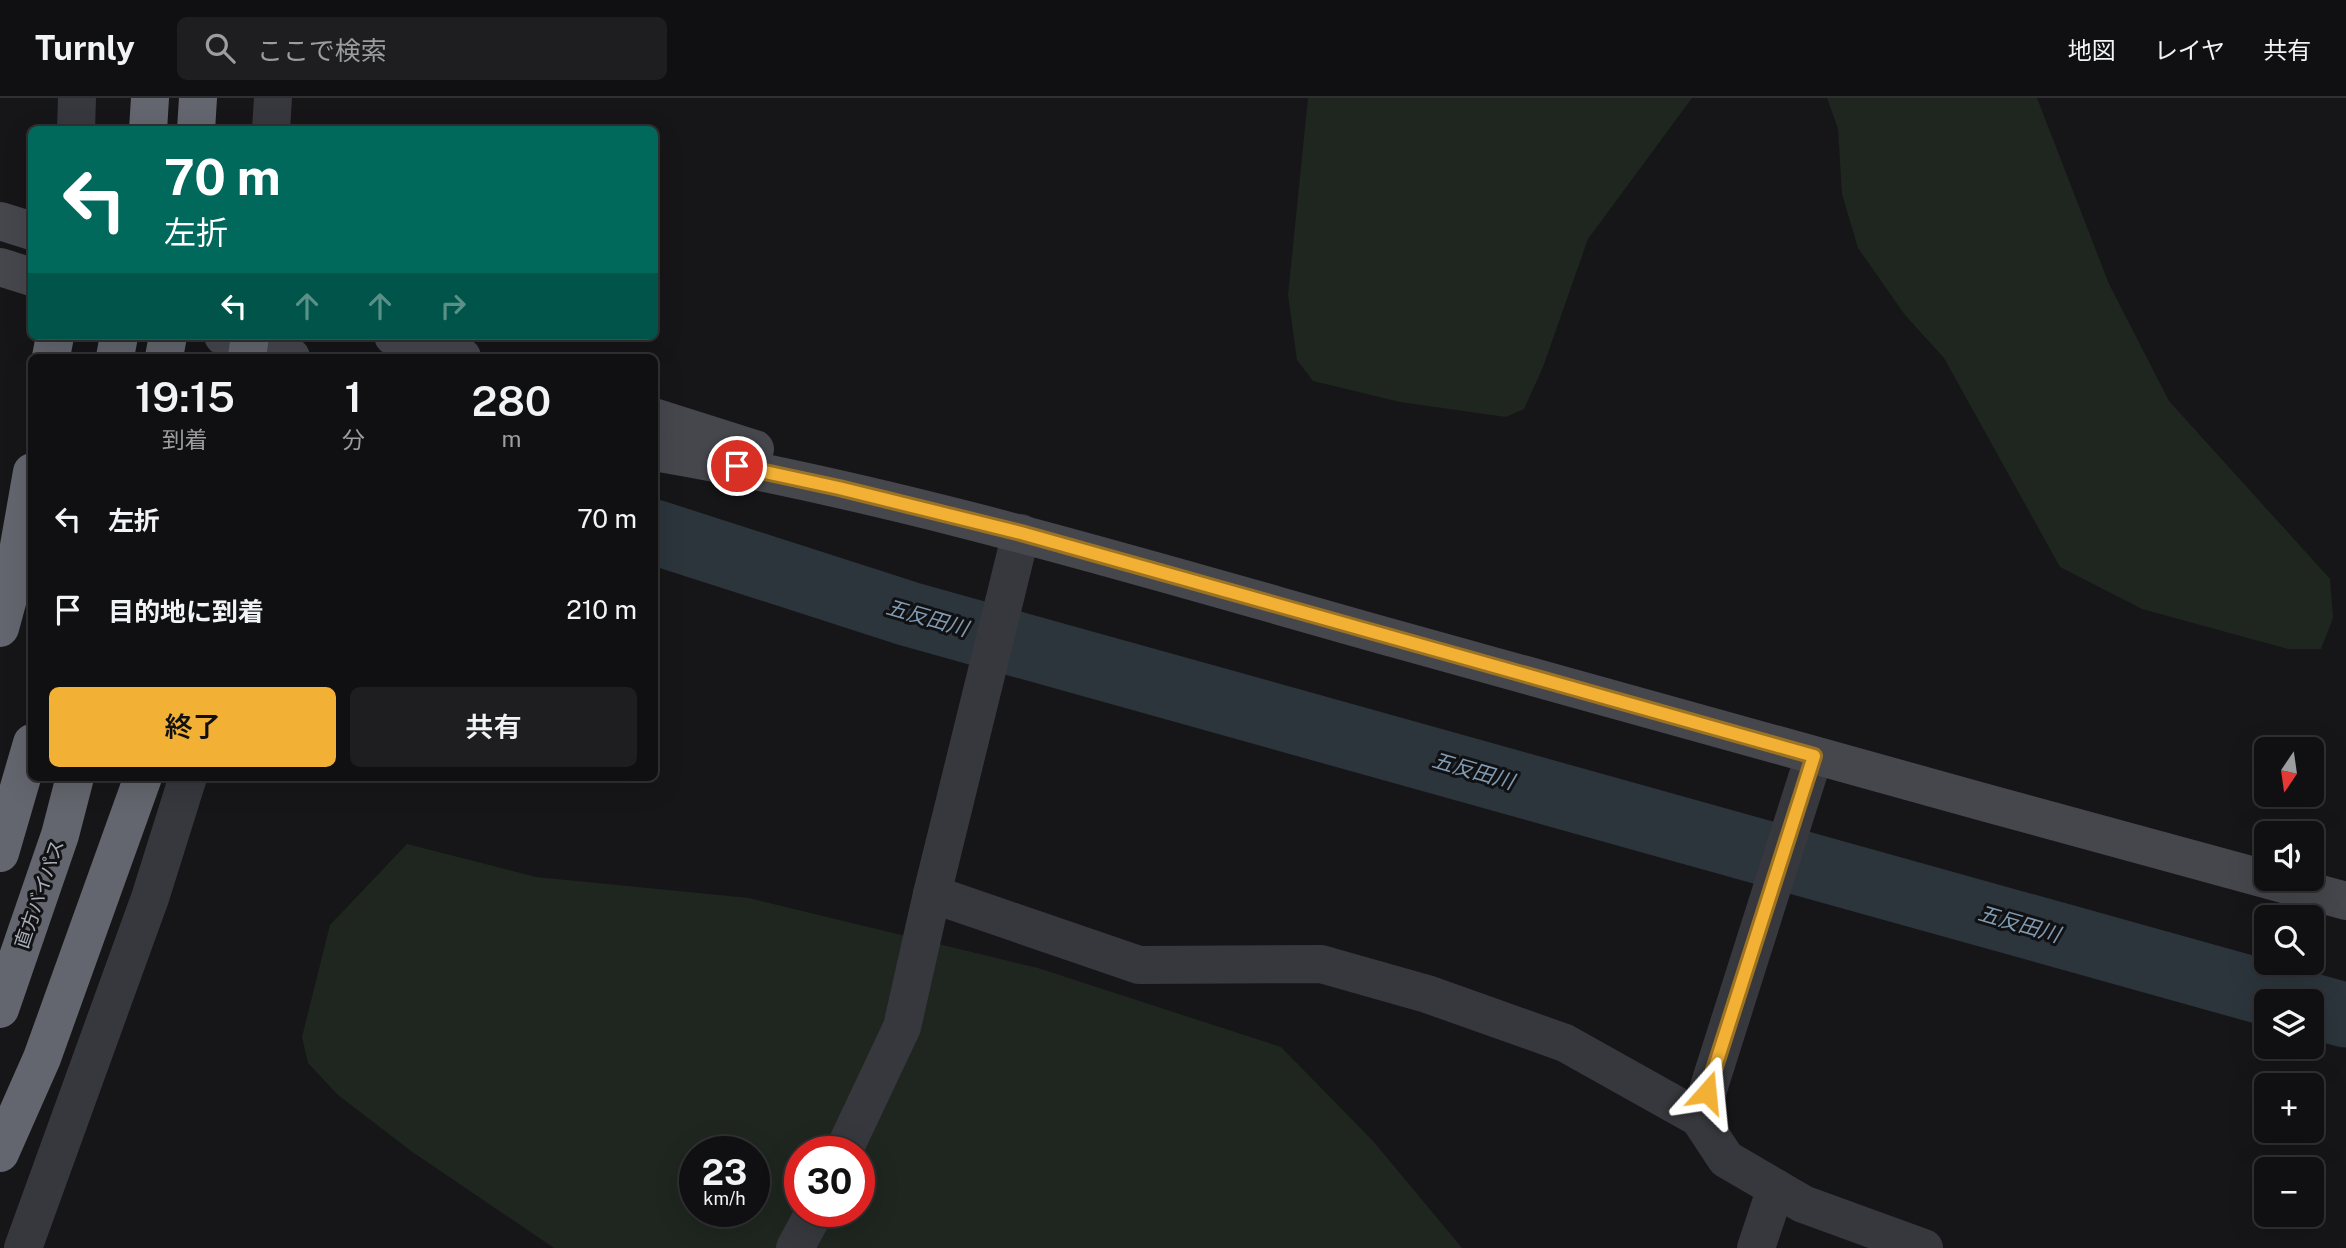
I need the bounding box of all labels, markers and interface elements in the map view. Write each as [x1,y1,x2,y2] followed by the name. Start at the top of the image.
[177,17,667,80] search box
[35,29,135,67] text: Turnly
[201,29,239,67] icon: search
[257,35,387,66] text: ここで検索
[2068,36,2116,64] text: 地図
[2154,36,2225,64] text: レイヤ
[2263,36,2311,64] text: 共有
[164,148,281,206] text: 70 m
[49,154,140,245] icon: left
[164,214,228,251] text: 左折
[215,287,253,325] icon: left
[288,287,326,325] icon: ahead
[361,287,399,325] icon: ahead
[434,287,472,325] icon: right
[135,372,235,421] text: 19:15
[344,372,362,421] text: 1
[471,376,551,425] text: 280
[501,425,521,452] text: m
[162,426,208,453] text: 到着
[342,426,365,453] text: 分
[707,436,767,496] pin
[718,447,756,485] icon: arrive
[49,500,87,538] icon: left
[577,503,637,534] text: 70 m
[108,505,160,536] text: 左折
[49,591,87,629] icon: arrive
[566,594,637,625] text: 210 m
[883,594,973,642] water label: 五反田川
[108,596,264,627] text: 目的地に到着
[49,687,336,767] button: 終了
[350,687,637,767] button: 共有
[2254,737,2324,807] north arrow
[2254,737,2324,1227] map controls
[1429,747,1519,795] water label: 五反田川
[2254,821,2324,891] button: sound
[10,837,68,951] street label: 直方バイパス
[1975,900,2065,948] water label: 五反田川
[2254,905,2324,975] button: search
[2254,989,2324,1059] button: layers
[1670,1055,1744,1129] position arrow
[2254,1073,2324,1143] button: +
[784,1136,875,1227] speed limit sign: 30
[702,1152,747,1193] text: 23
[2254,1157,2324,1227] button: −
[703,1188,746,1209] text: km/h

